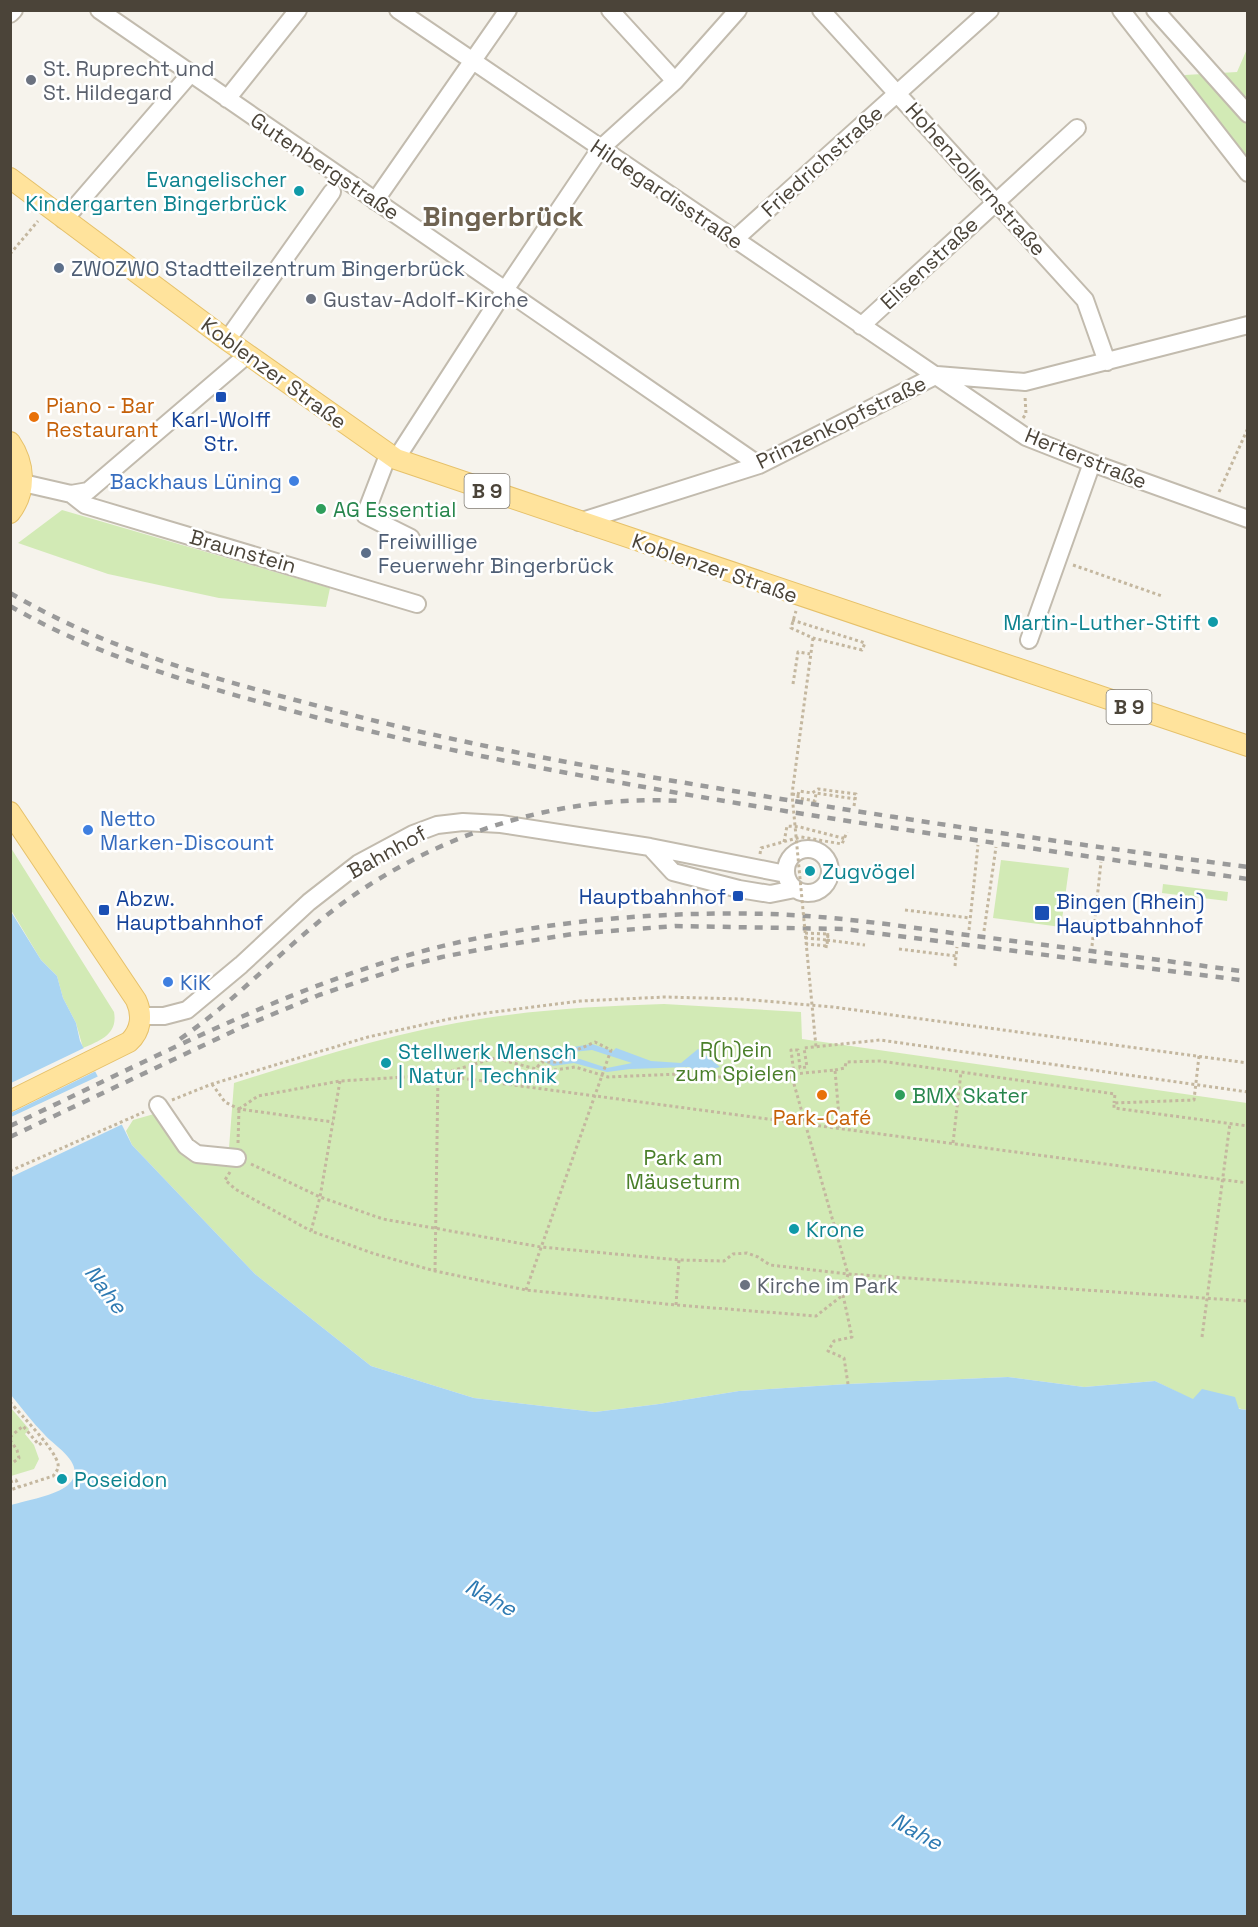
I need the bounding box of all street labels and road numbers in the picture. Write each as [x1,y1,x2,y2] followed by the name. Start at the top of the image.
[900,97,1052,261] street label: Hohenzollernstraße
[756,99,888,223] street label: Friedrichstraße
[245,106,405,226] street label: Gutenbergstraße
[585,133,749,255] street label: Hildegardisstraße
[874,211,984,315] street label: Elisenstraße
[196,311,352,435] street label: Koblenzer Straße
[751,369,931,475] street label: Prinzenkopfstraße
[1021,421,1151,495] street label: Herterstraße
[464,474,510,508] road number: B 9
[187,523,299,579] street label: Braunstein
[629,527,801,609] street label: Koblenzer Straße
[1106,690,1152,724] road number: B 9
[343,819,431,885] street label: Bahnhof

